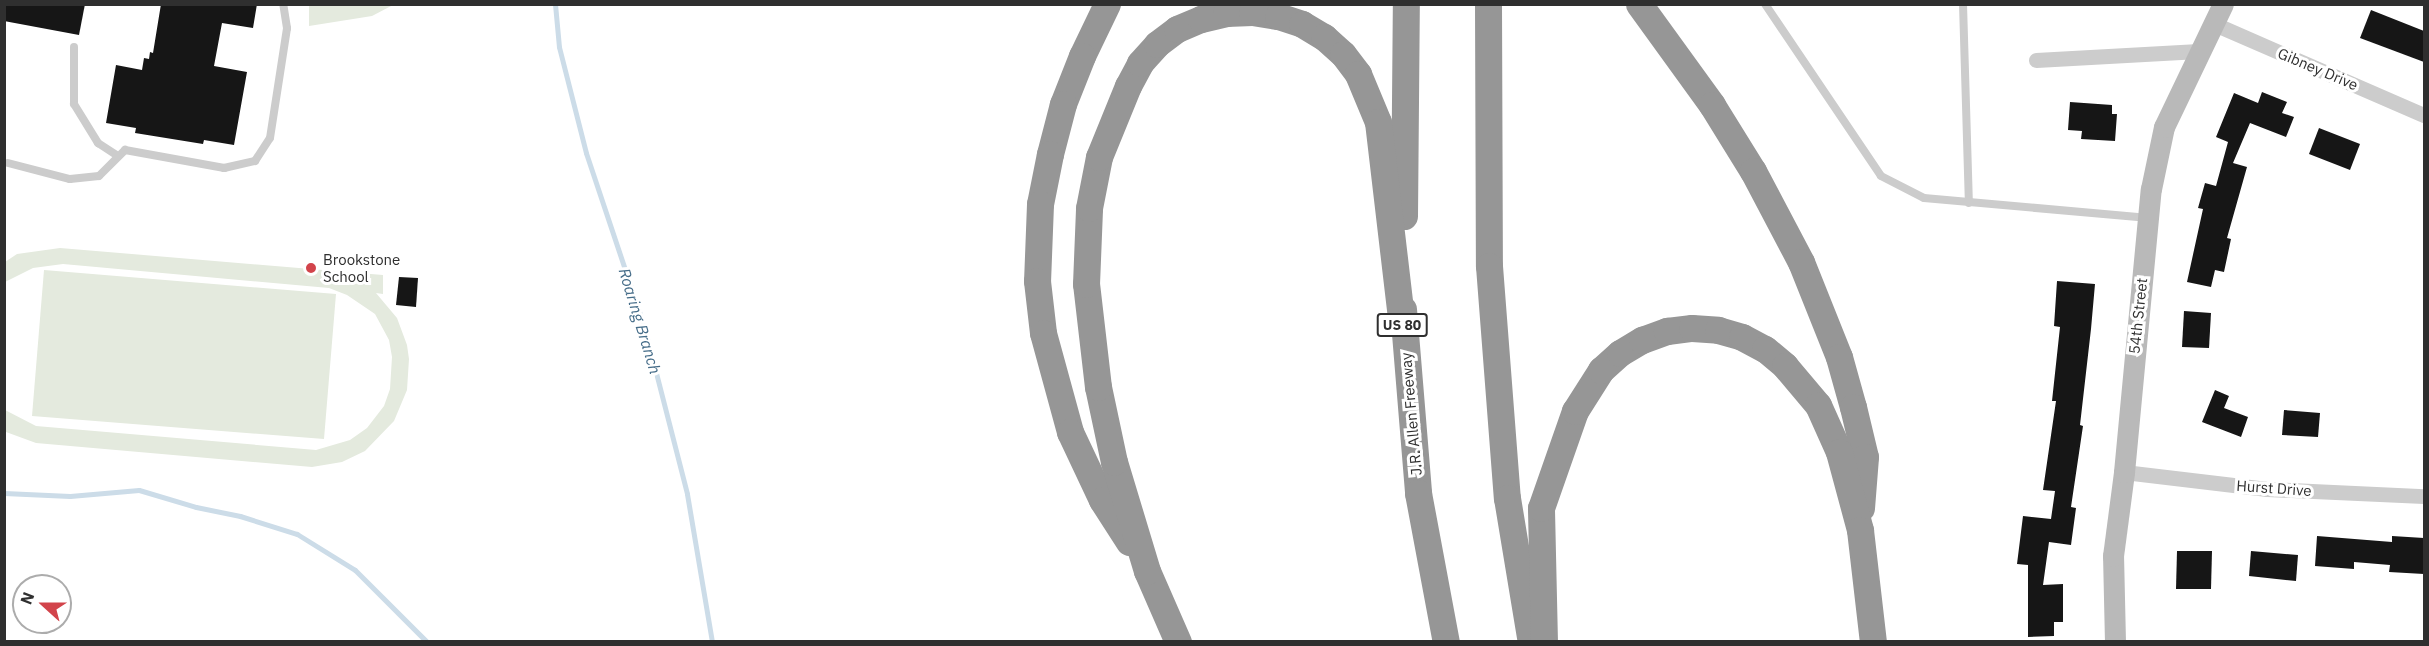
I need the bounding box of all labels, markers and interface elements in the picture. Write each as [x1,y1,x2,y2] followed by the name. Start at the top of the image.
[2275,44,2361,94] street label: Gibney Drive
[323,250,400,285] place label: Brookstone School
[304,261,318,275] marker: Brookstone School
[615,266,665,376] water label: Roaring Branch
[2125,277,2151,355] street label: 54th Street
[1376,314,1428,336] road number: US 80
[1397,352,1425,476] street label: J.R. Allen Freeway
[2236,476,2312,500] street label: Hurst Drive
[12,574,72,634] north arrow
[16,589,38,607] text: N

